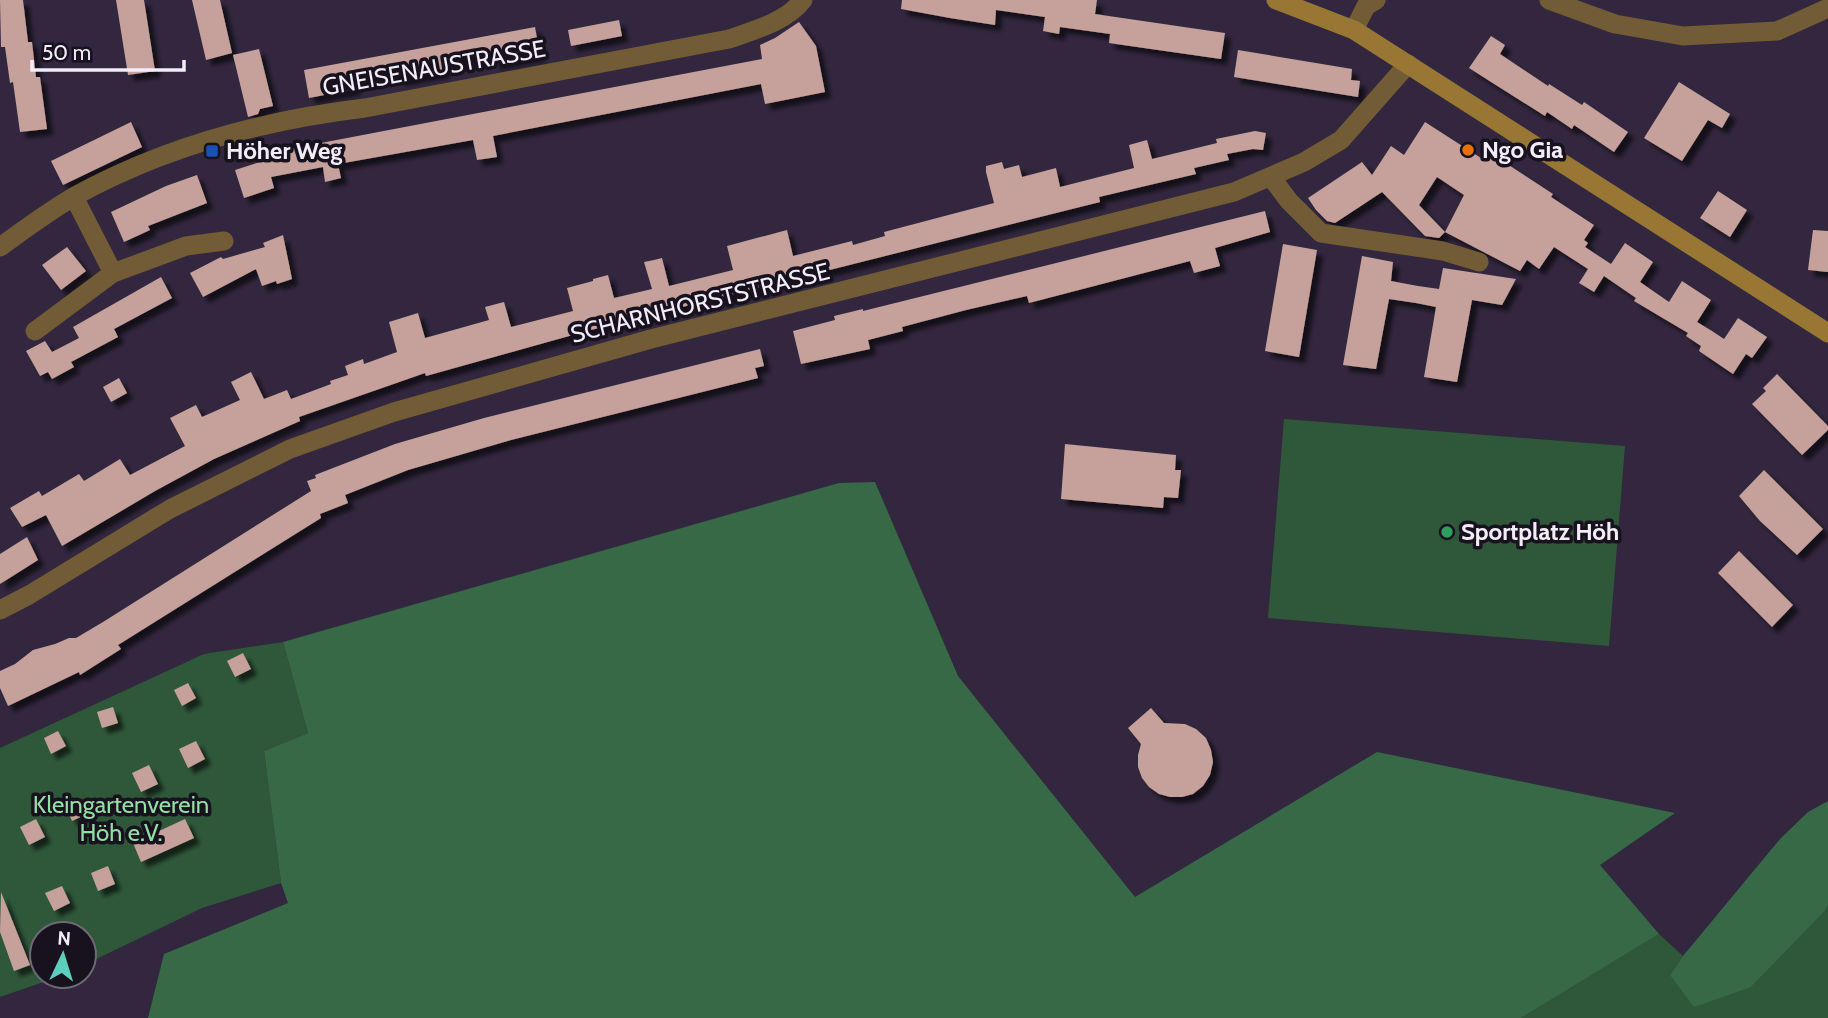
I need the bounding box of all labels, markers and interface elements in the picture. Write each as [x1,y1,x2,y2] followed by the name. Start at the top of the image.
[32,28,184,72] scale bar
[320,34,548,101] street label: GNEISENAUSTRASSE
[42,40,91,65] text: 50 m
[1482,135,1563,164] place label: Ngo Gia
[226,136,342,165] place label: Höher Weg
[1460,142,1476,158] marker: Ngo Gia
[204,143,220,159] marker: Höher Weg
[567,256,832,349] street label: SCHARNHORSTSTRASSE
[1461,517,1619,546] place label: Sportplatz Höh
[1439,524,1455,540] marker: Sportplatz Höh
[33,790,209,847] park label: Kleingartenverein Höh e.V.
[28,920,98,990] north arrow
[57,927,72,950] text: N

